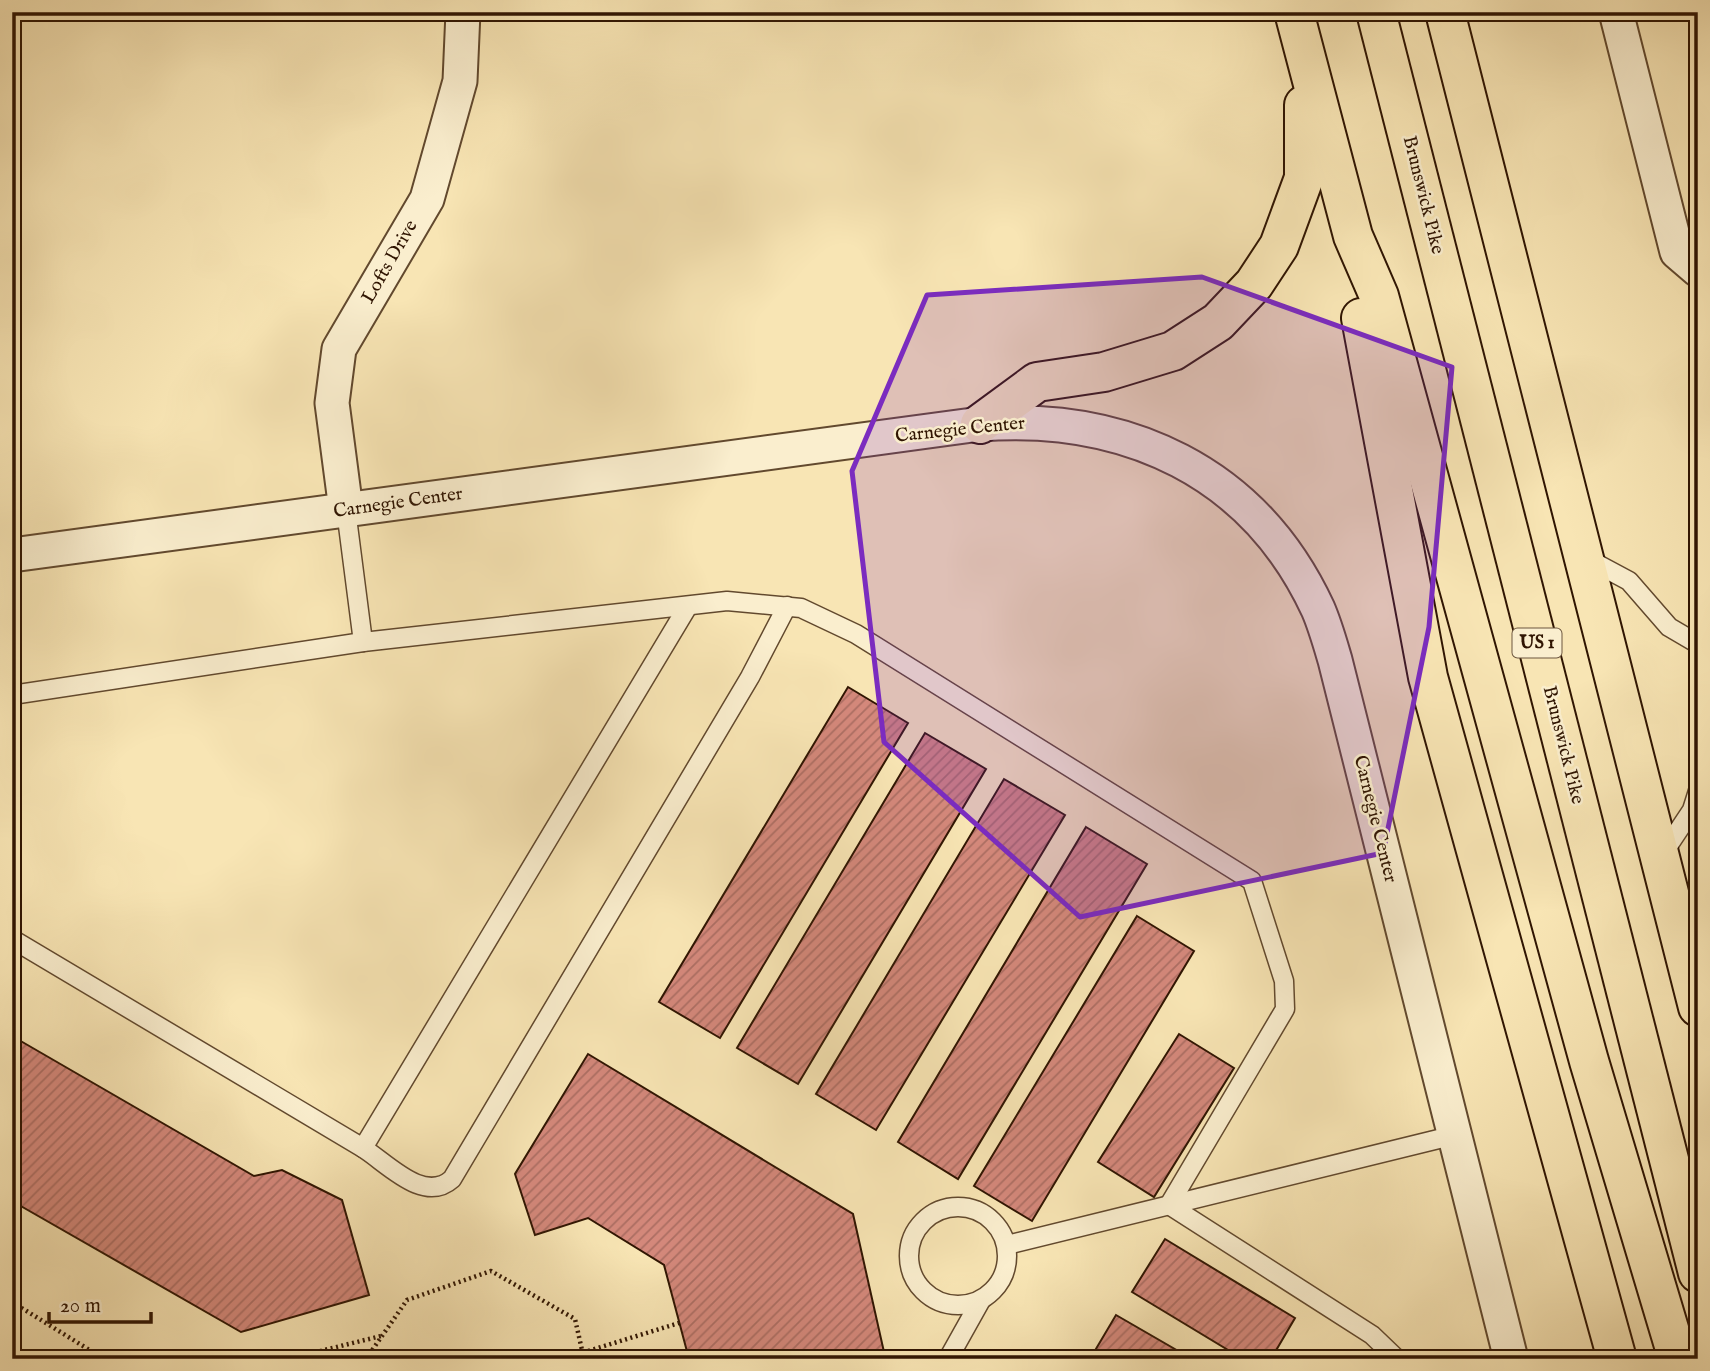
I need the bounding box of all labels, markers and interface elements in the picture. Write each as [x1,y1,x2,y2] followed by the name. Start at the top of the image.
[1397,133,1449,257] street label: Brunswick Pike
[357,216,424,308] street label: Lofts Drive
[894,411,1026,449] street label: Carnegie Center
[332,482,464,524] street label: Carnegie Center
[1512,628,1562,658] road number: US 1
[1537,683,1589,807] street label: Brunswick Pike
[1348,753,1402,885] street label: Carnegie Center
[49,1280,150,1324] scale bar
[60,1293,101,1320] text: 20 m

